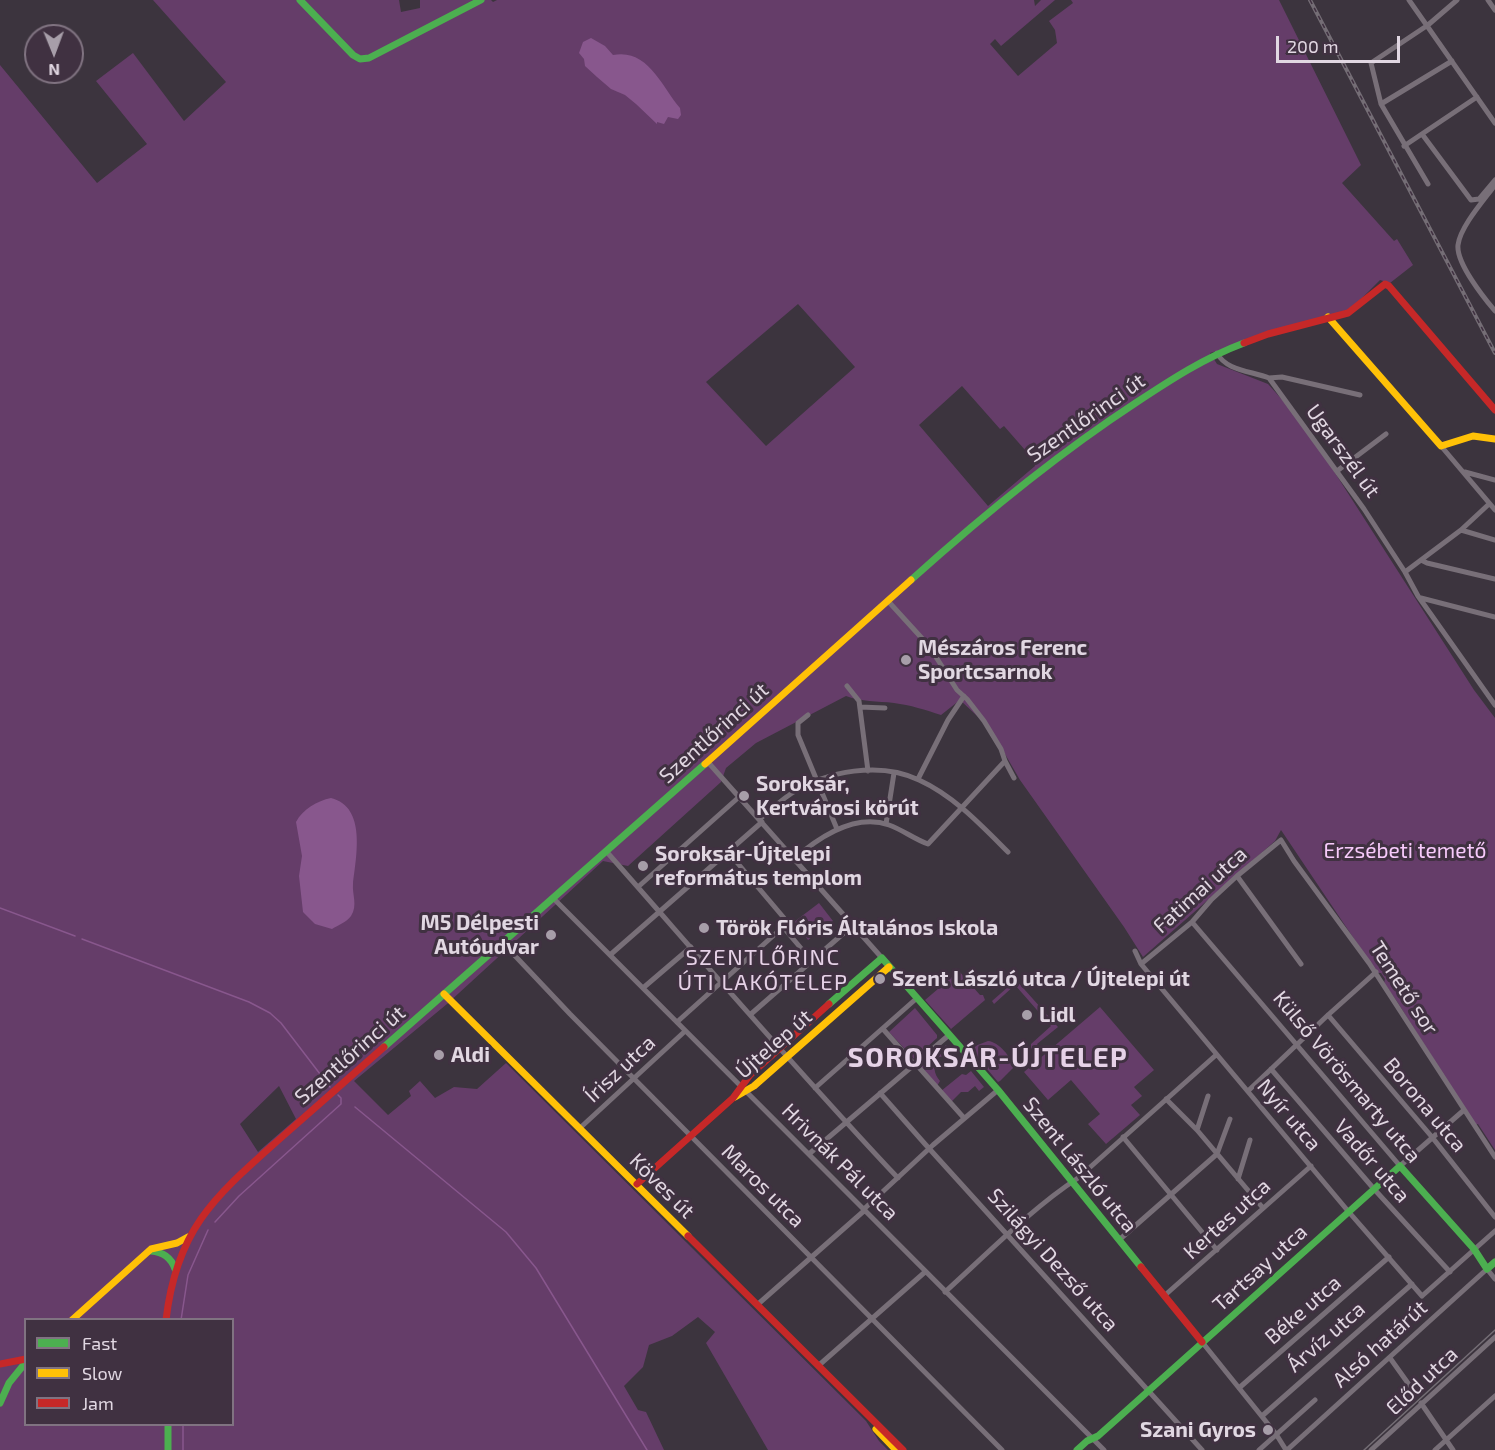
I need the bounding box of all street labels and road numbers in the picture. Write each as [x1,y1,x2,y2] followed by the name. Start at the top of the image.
[1022,368,1150,468] street label: Szentlőrinci út
[1301,400,1385,502] street label: Ugarszél út
[654,677,774,789] street label: Szentlőrinci út
[1148,841,1252,939] street label: Fatimai utca
[1364,937,1444,1039] street label: Temető sor
[1268,986,1426,1168] street label: Külső Vörösmarty utca
[290,1000,410,1110] street label: Szentlőrinci út
[731,1004,817,1084] street label: Újtelep út
[580,1030,660,1108] street label: Írisz utca
[1378,1053,1472,1157] street label: Borona utca
[1252,1074,1326,1156] street label: Nyír utca
[1018,1092,1142,1238] street label: Szent László utca
[776,1098,904,1226] street label: Hrivnák Pál utca
[1329,1114,1415,1208] street label: Vadőr utca
[716,1139,810,1233] street label: Maros utca
[624,1148,700,1224] street label: Köves út
[1178,1173,1276,1265] street label: Kertes utca
[982,1184,1124,1336] street label: Szilágyi Dezső utca
[1208,1219,1312,1317] street label: Tartsay utca
[1260,1270,1346,1350] street label: Béke utca
[1328,1295,1432,1393] street label: Alsó határút
[1282,1296,1370,1378] street label: Árvíz utca
[1381,1342,1463,1420] street label: Előd utca

